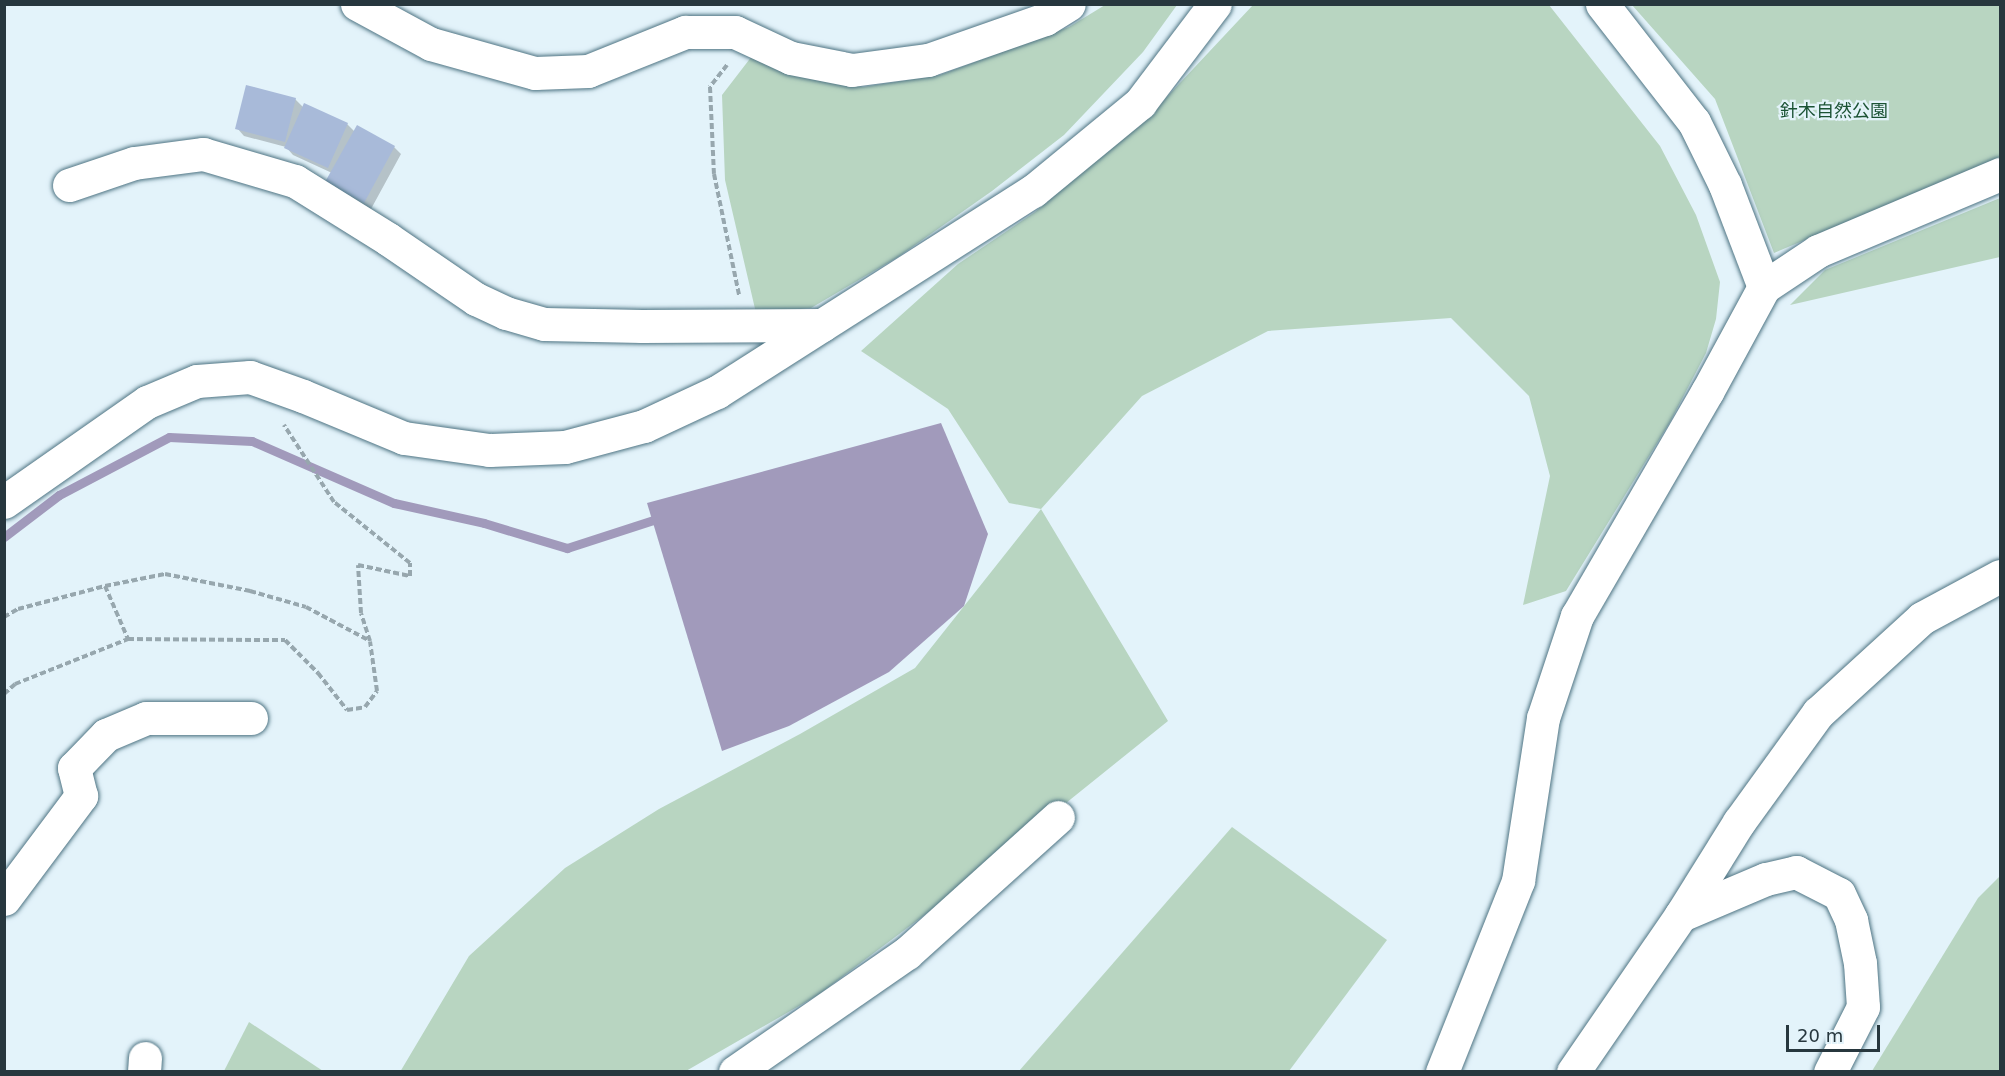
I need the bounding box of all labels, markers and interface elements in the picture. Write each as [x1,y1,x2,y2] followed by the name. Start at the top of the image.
[1780,100,1888,122] park label: 針木自然公園
[1789,1013,1884,1051] scale bar
[1797,1025,1843,1046] text: 20 m

